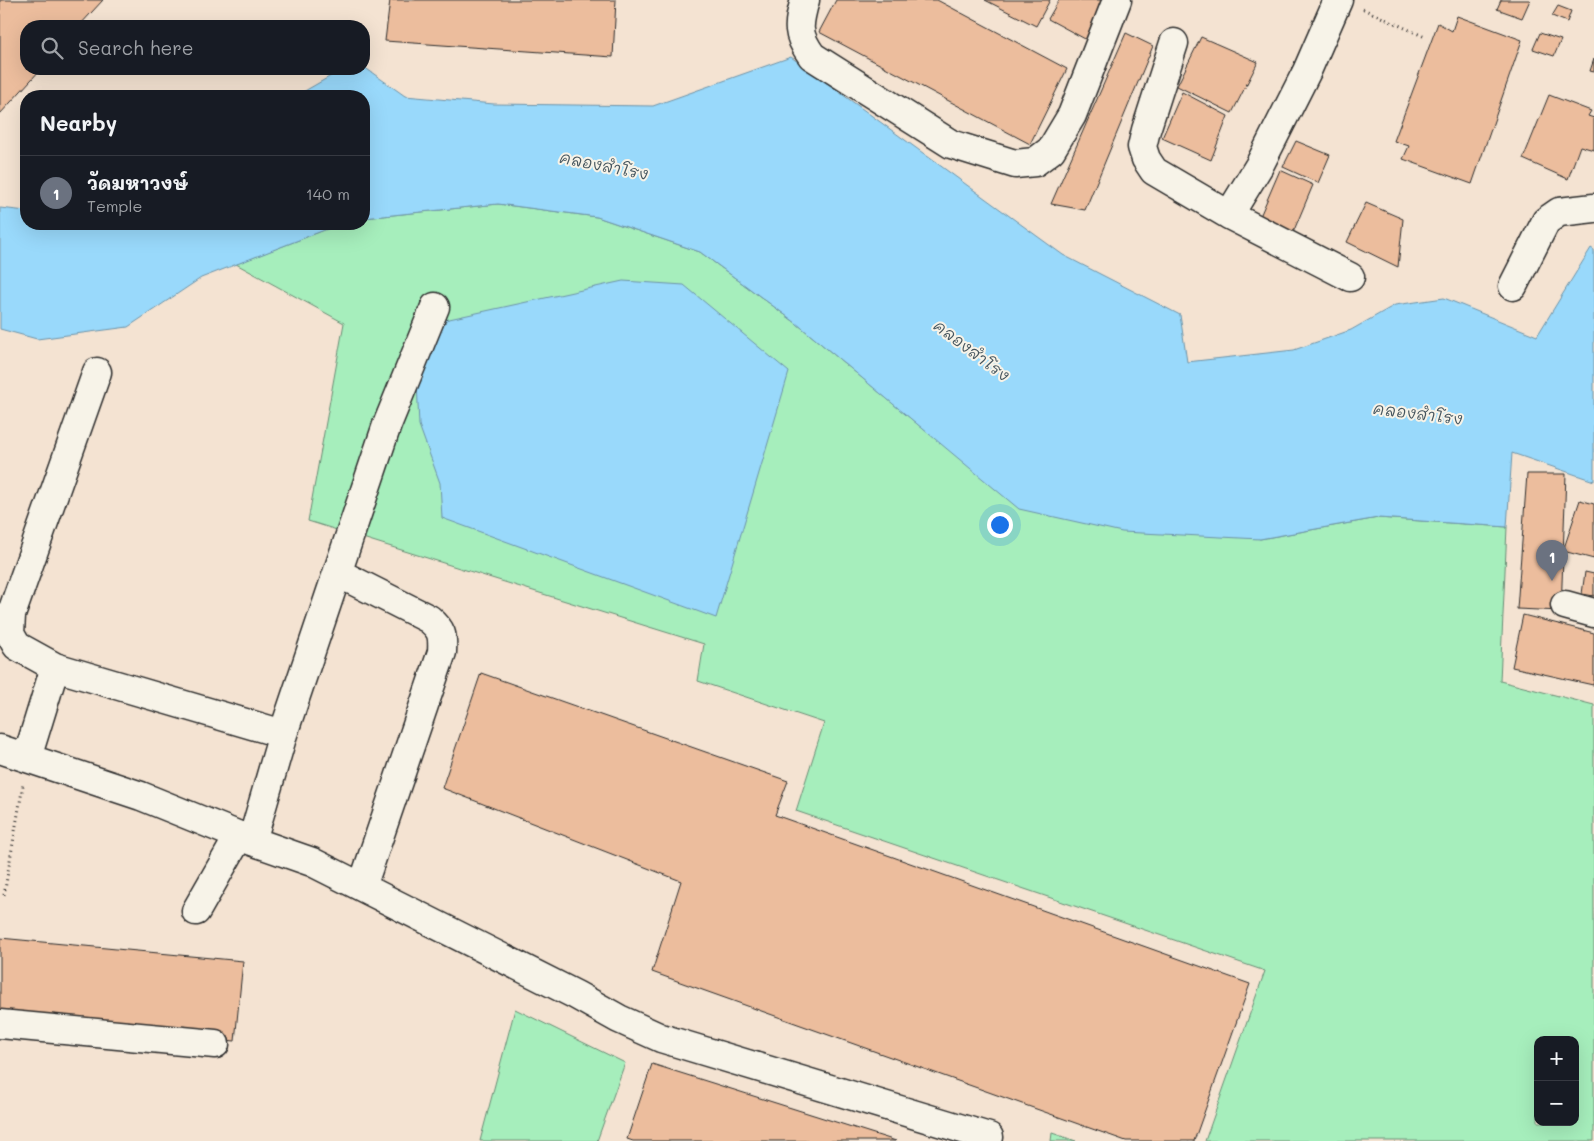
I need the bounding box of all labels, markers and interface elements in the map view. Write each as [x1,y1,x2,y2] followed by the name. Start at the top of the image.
[20,20,370,75] search box
[38,34,66,62] icon: search
[78,35,194,60] text: Search here
[40,109,117,136] text: Nearby
[558,146,650,184] water label: คลองสำโรง
[87,170,188,195] text: วัดมหาวงษ์
[52,183,60,204] text: 1
[306,183,350,204] text: 140 m
[87,195,142,216] text: Temple
[930,315,1014,385] water label: คลองสำโรง
[1372,397,1464,429] water label: คลองสำโรง
[987,512,1013,538] your location
[1536,540,1568,581] pin: 1
[1534,1036,1579,1126] map controls
[1534,1036,1579,1081] button: +
[1534,1081,1579,1126] button: −

